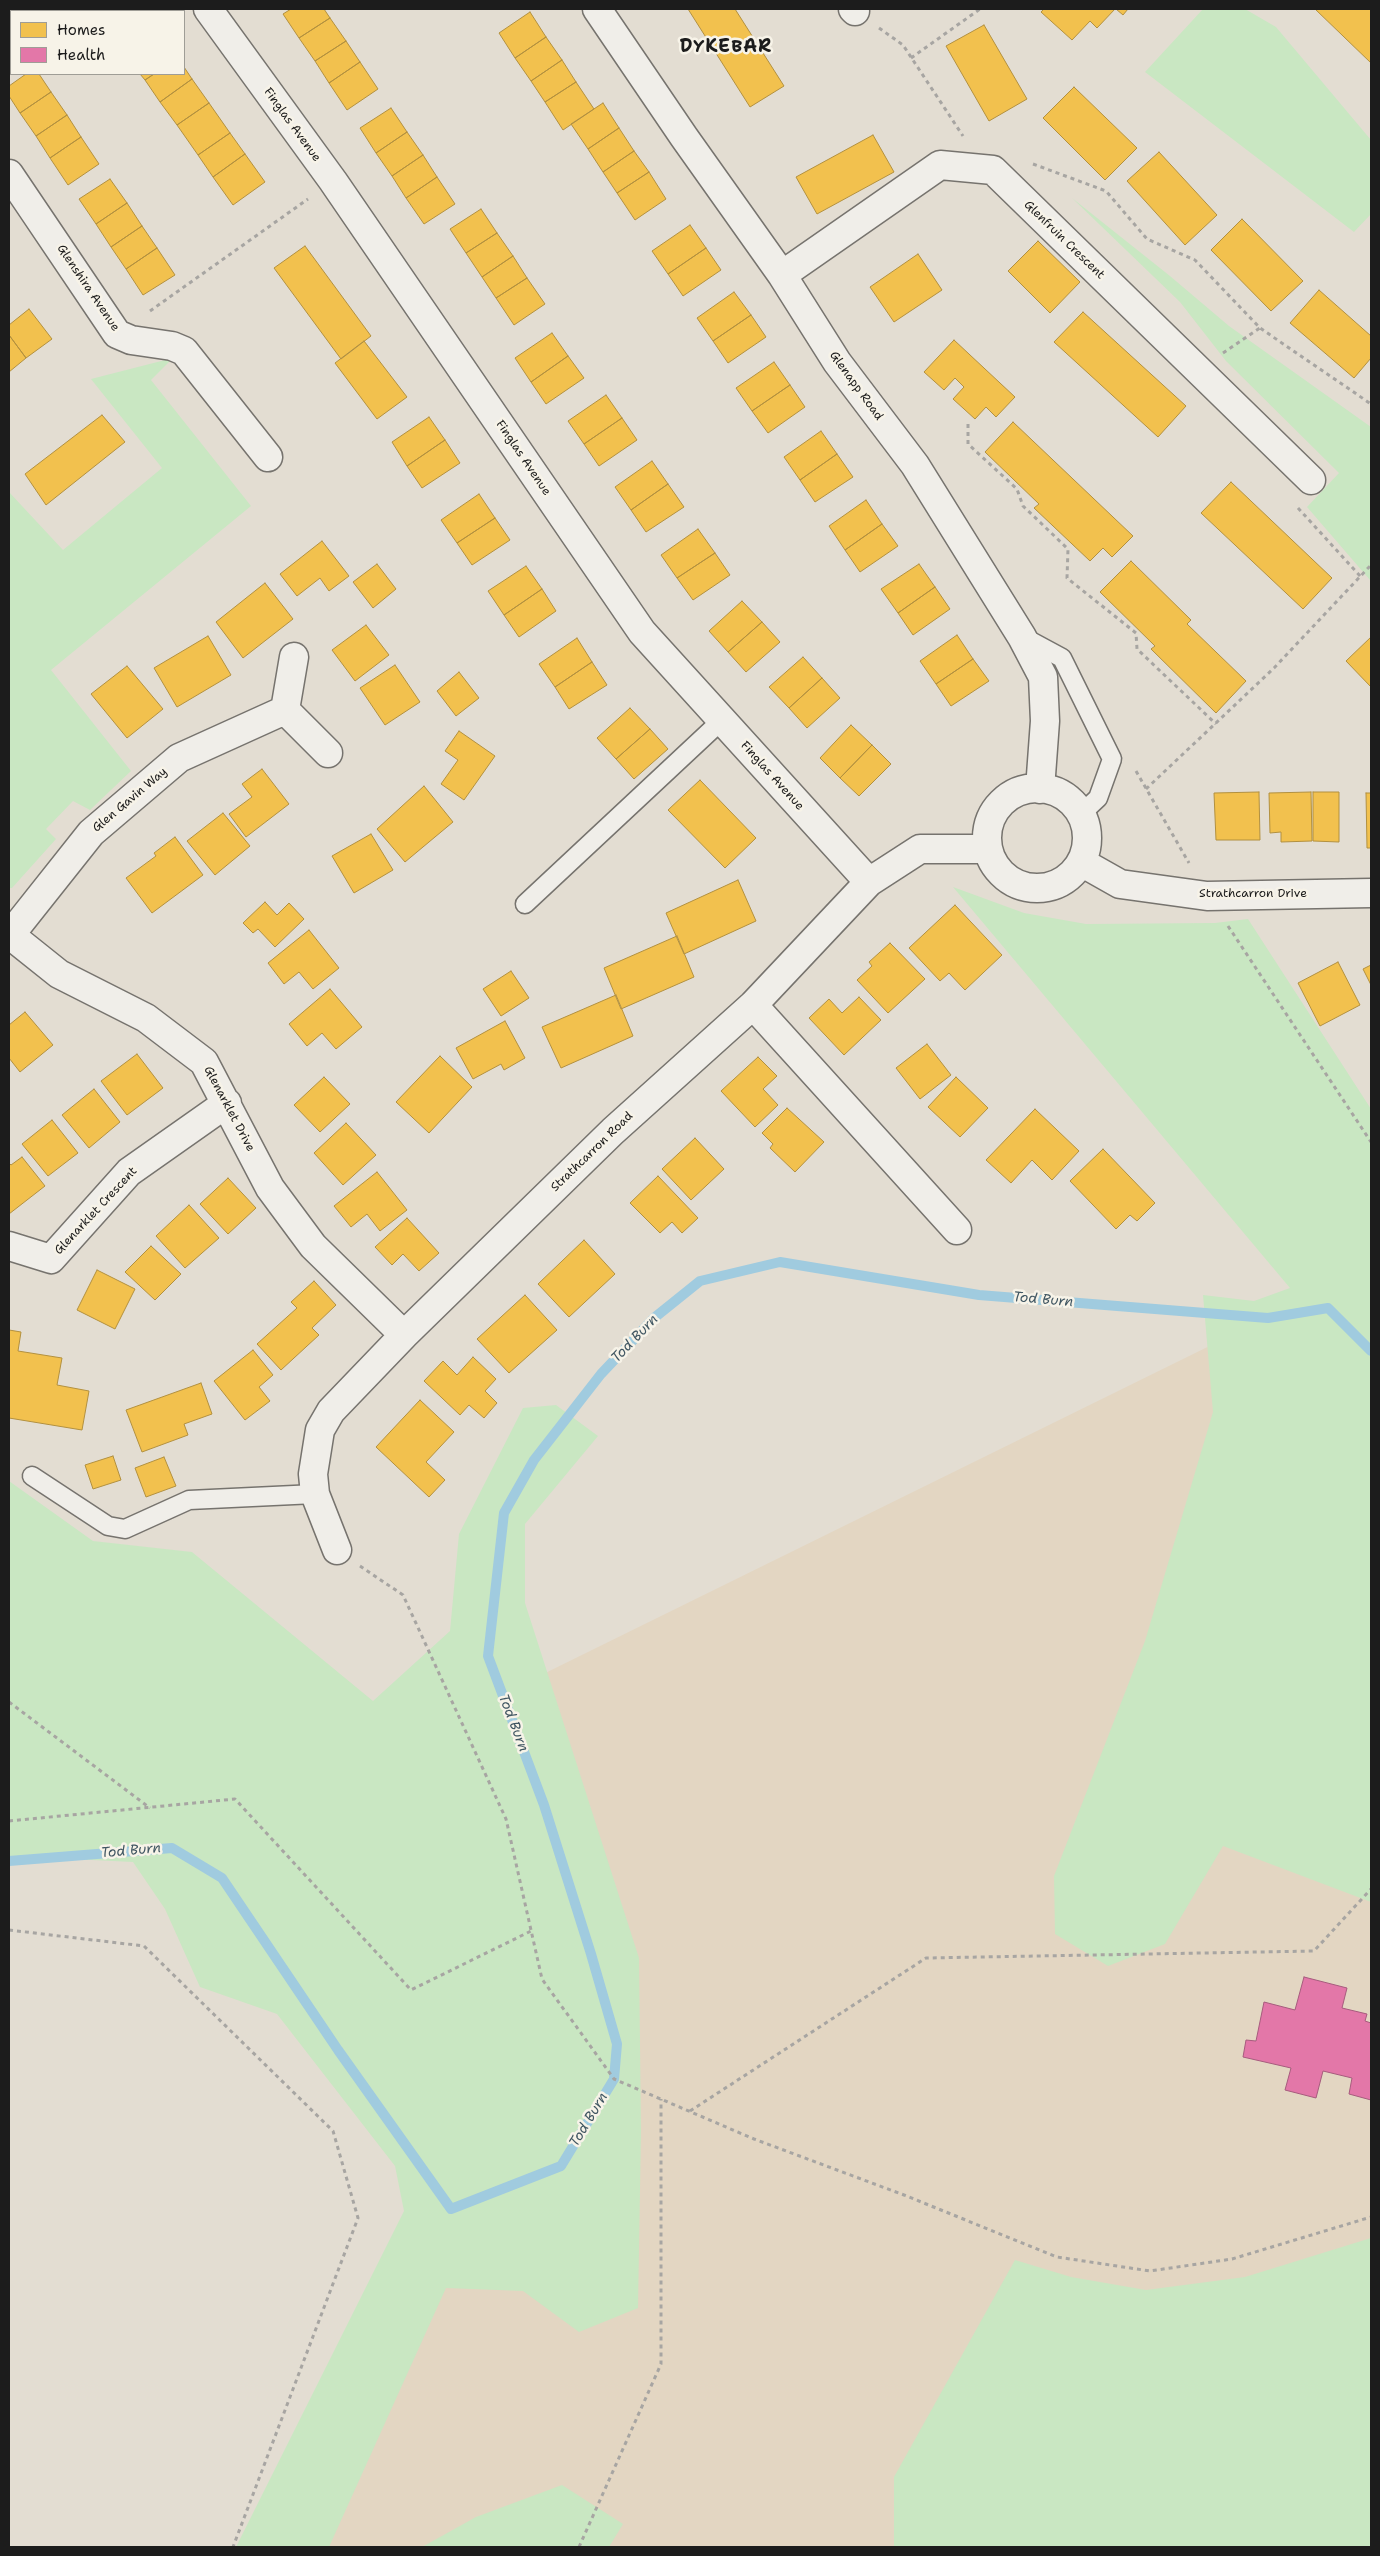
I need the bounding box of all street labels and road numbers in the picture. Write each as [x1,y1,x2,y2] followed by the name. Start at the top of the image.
[260,85,324,165] street label: Finglas Avenue
[1021,198,1107,282] street label: Glenfruin Crescent
[54,242,122,334] street label: Glenshira Avenue
[826,349,886,423] street label: Glenapp Road
[492,418,554,498] street label: Finglas Avenue
[737,739,807,813] street label: Finglas Avenue
[90,765,170,835] street label: Glen Gavin Way
[1199,887,1307,901] street label: Strathcarron Drive
[200,1064,258,1154] street label: Glenarklet Drive
[548,1109,636,1195] street label: Strathcarron Road
[52,1164,140,1258] street label: Glenarklet Crescent

